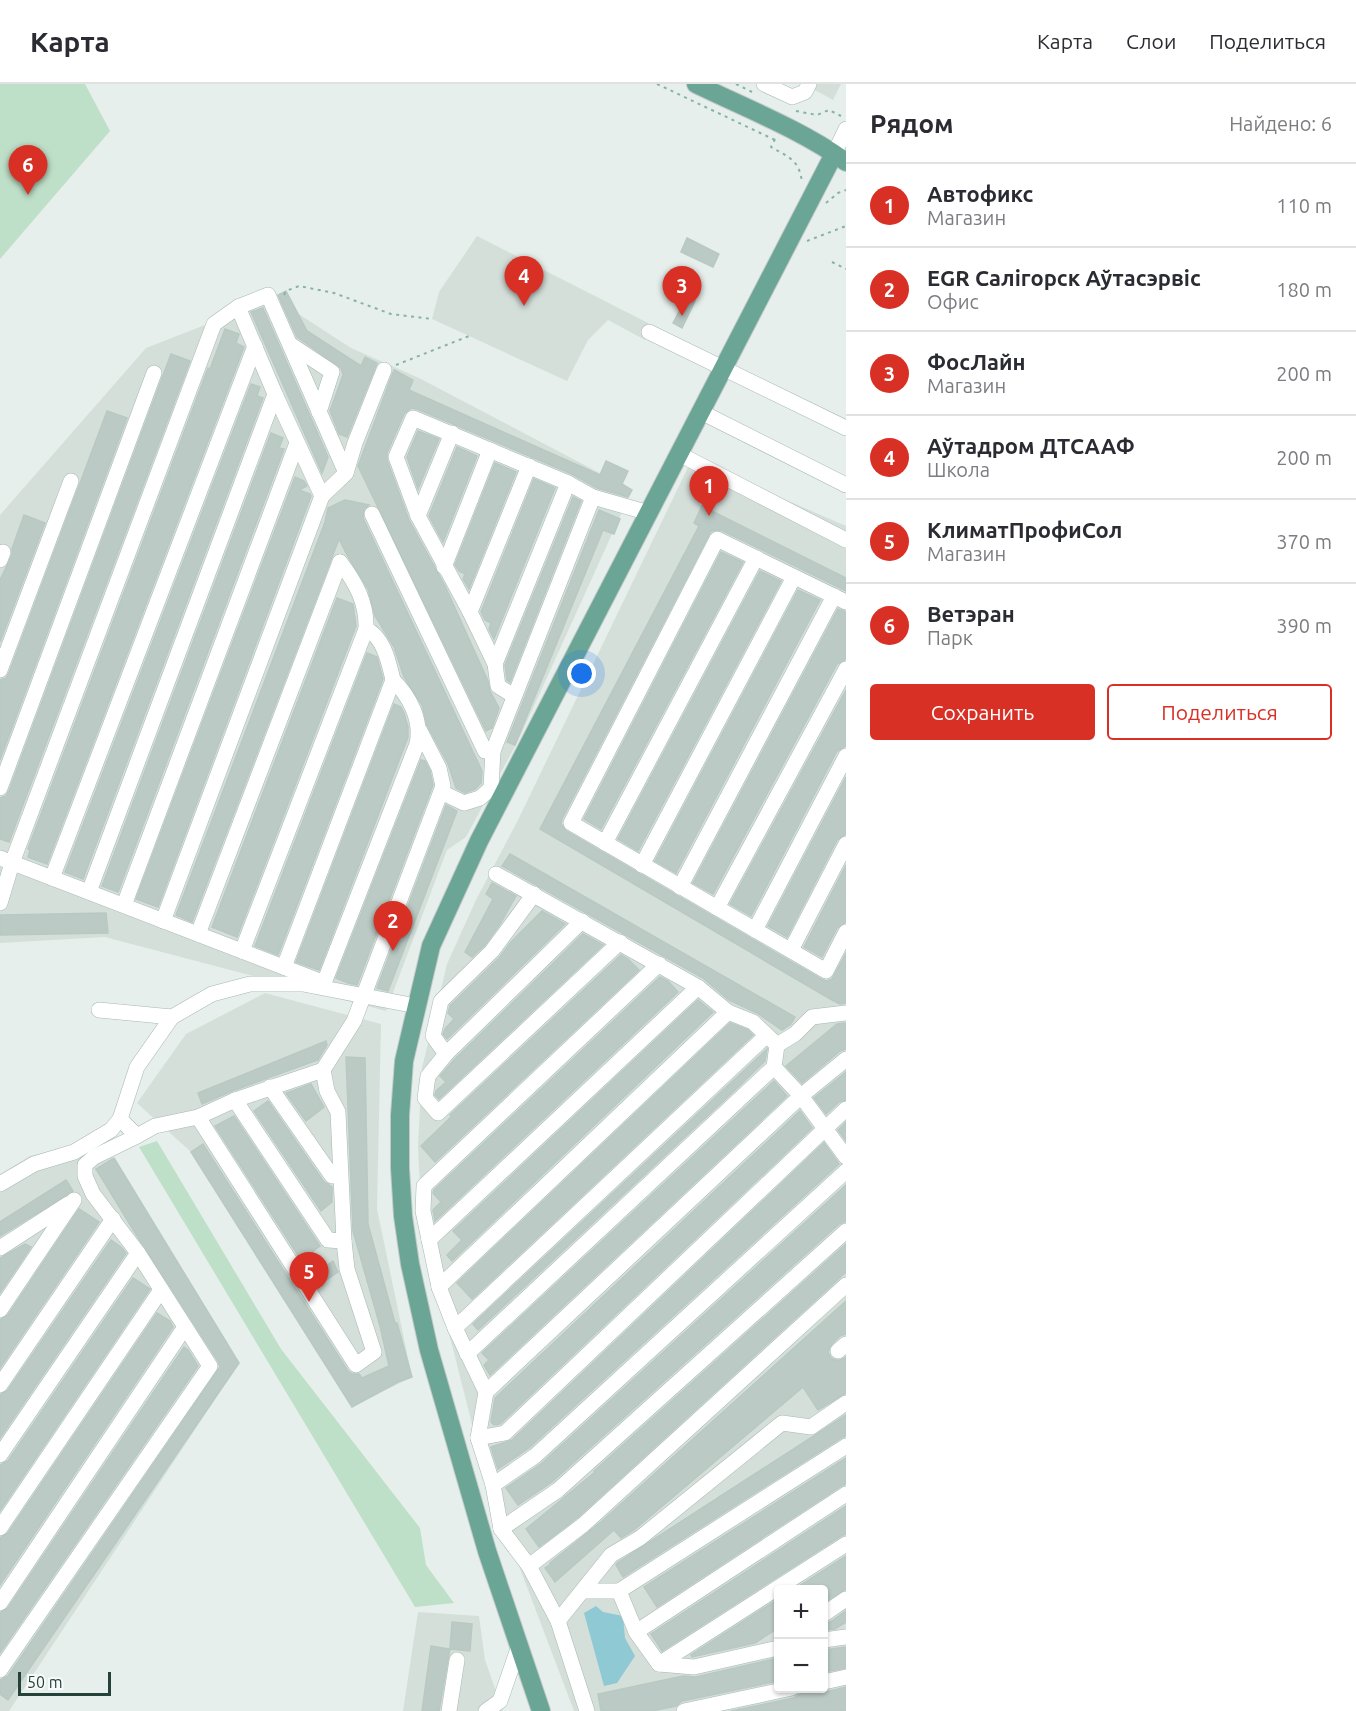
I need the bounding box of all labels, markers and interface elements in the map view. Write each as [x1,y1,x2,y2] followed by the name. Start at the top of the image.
[30,26,110,57] text: Карта
[1037,29,1093,53] text: Карта
[1126,29,1176,53] text: Слои
[1209,29,1326,53] text: Поделиться
[870,109,954,138] text: Рядом
[1229,112,1332,135] text: Найдено: 6
[9,146,48,195] pin: 6
[927,181,1033,206] text: Автофикс
[884,194,895,217] text: 1
[1276,194,1332,217] text: 110 m
[927,206,1006,229] text: Магазин
[504,256,544,306] pin: 4
[927,265,1201,290] text: EGR Салігорск Аўтасэрвіс
[662,266,702,316] pin: 3
[884,278,895,301] text: 2
[1276,278,1332,301] text: 180 m
[927,290,979,313] text: Офис
[927,349,1025,374] text: ФосЛайн
[884,362,895,385] text: 3
[1276,362,1332,385] text: 200 m
[927,374,1006,397] text: Магазин
[927,433,1135,458] text: Аўтадром ДТСААФ
[884,446,895,469] text: 4
[1276,446,1332,469] text: 200 m
[927,458,990,481] text: Школа
[690,466,728,516] pin: 1
[927,517,1122,542] text: КлиматПрофиСол
[884,530,895,553] text: 5
[1276,530,1332,553] text: 370 m
[927,542,1006,565] text: Магазин
[927,601,1015,626] text: Ветэран
[884,614,895,637] text: 6
[1276,614,1332,637] text: 390 m
[927,626,973,649] text: Парк
[567,659,596,688] your location
[870,684,1095,740] button: Сохранить
[1107,684,1332,740] button: Поделиться
[374,902,412,951] pin: 2
[290,1252,328,1302] pin: 5
[774,1585,828,1693] map controls
[774,1585,828,1639] button: +
[774,1639,828,1693] button: −
[18,1669,111,1696] scale bar
[27,1673,63,1691] text: 50 m

